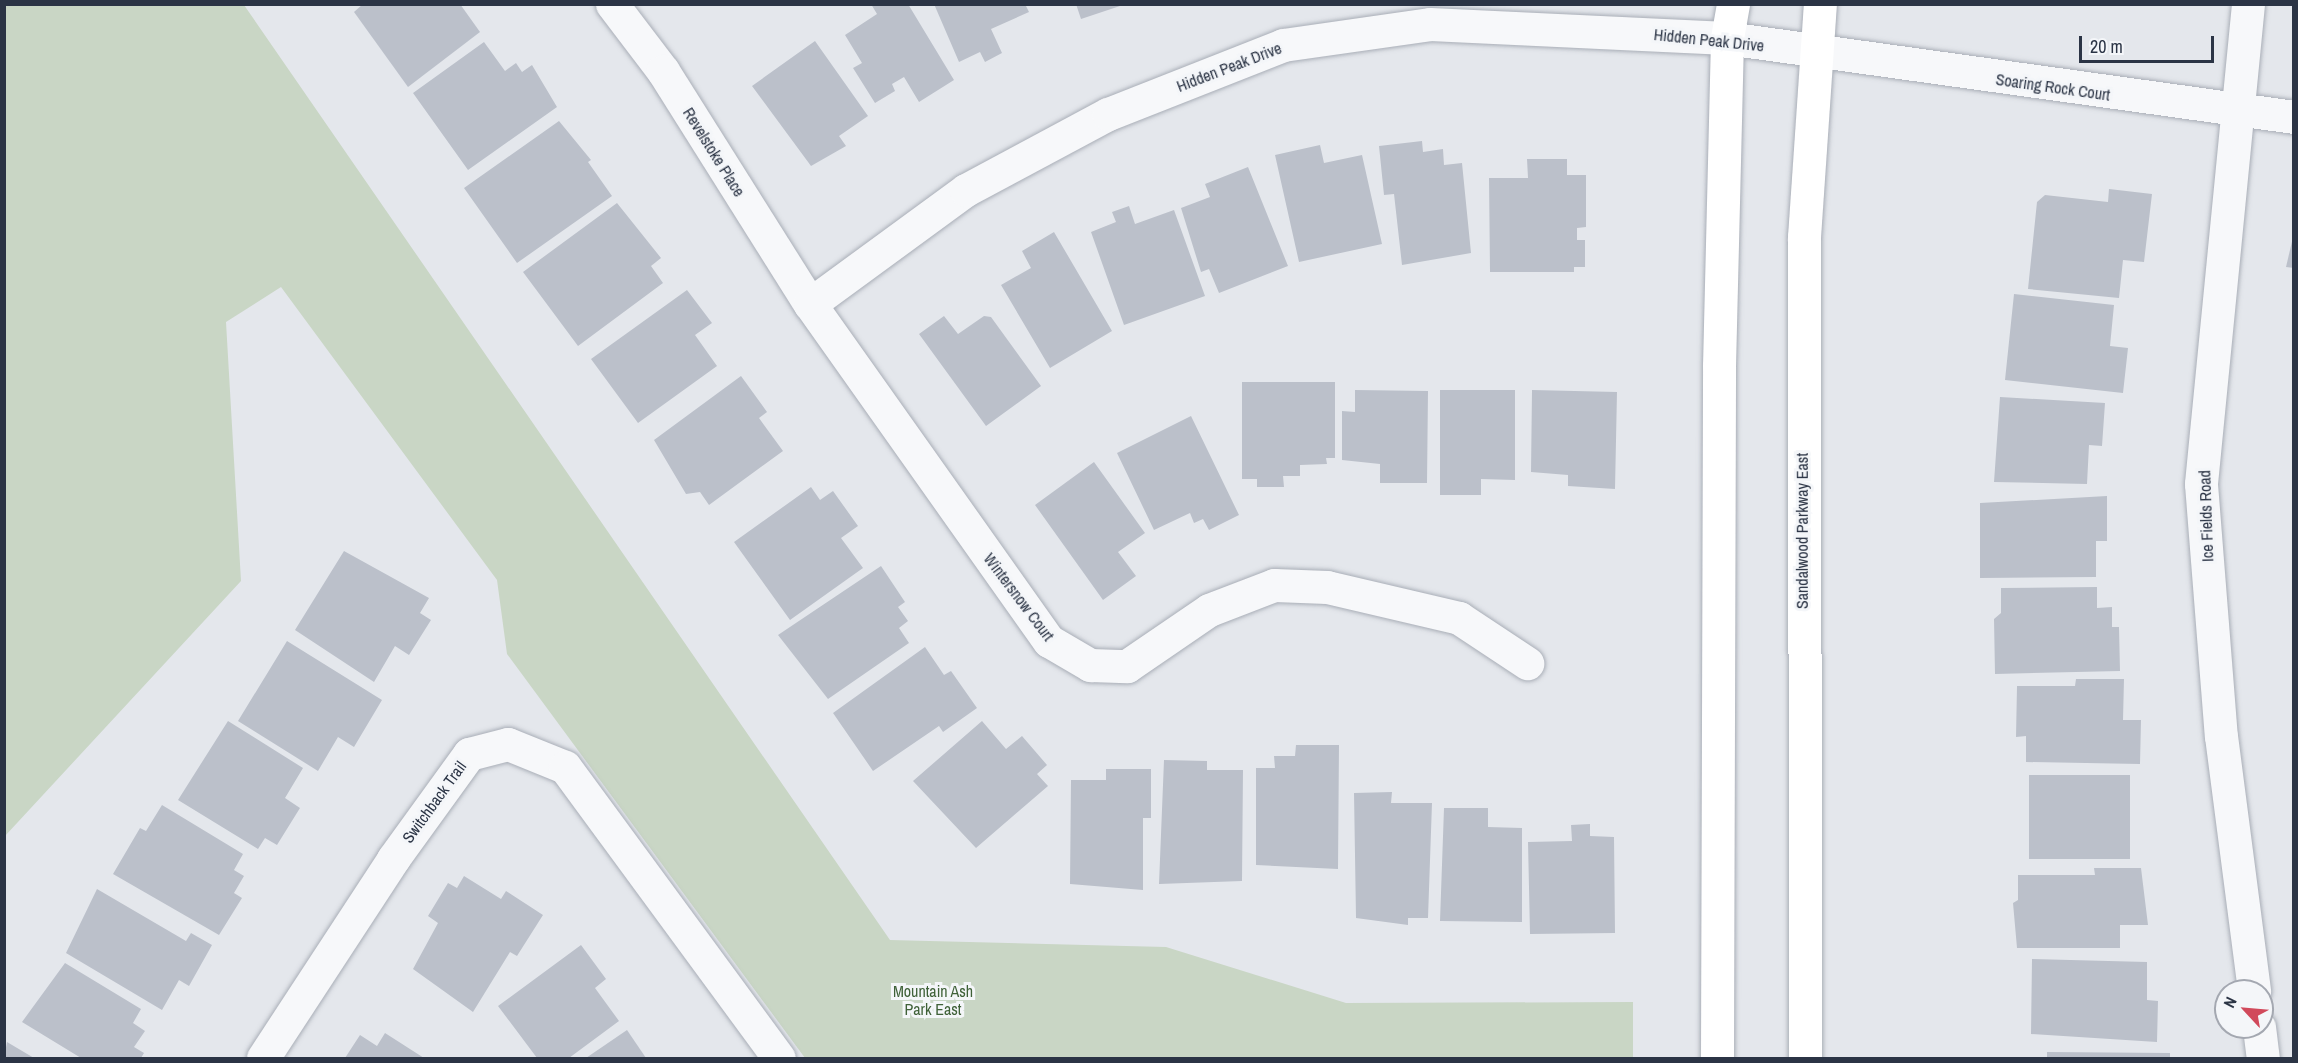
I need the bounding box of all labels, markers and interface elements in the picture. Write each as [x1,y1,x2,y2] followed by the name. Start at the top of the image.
[2082,24,2217,62] scale bar
[1653,25,1765,55] street label: Hidden Peak Drive
[2090,34,2123,59] text: 20 m
[1174,38,1284,96] street label: Hidden Peak Drive
[1995,69,2111,105] street label: Soaring Rock Court
[679,104,749,200] street label: Revelstoke Place
[1792,453,1812,609] street label: Sandalwood Parkway East
[2195,470,2217,562] street label: Ice Fields Road
[980,549,1058,645] street label: Wintersnow Court
[398,757,470,847] street label: Switchback Trail
[2214,979,2274,1039] north arrow
[893,981,973,1019] park label: Mountain Ash Park East
[2218,993,2242,1011] text: N

